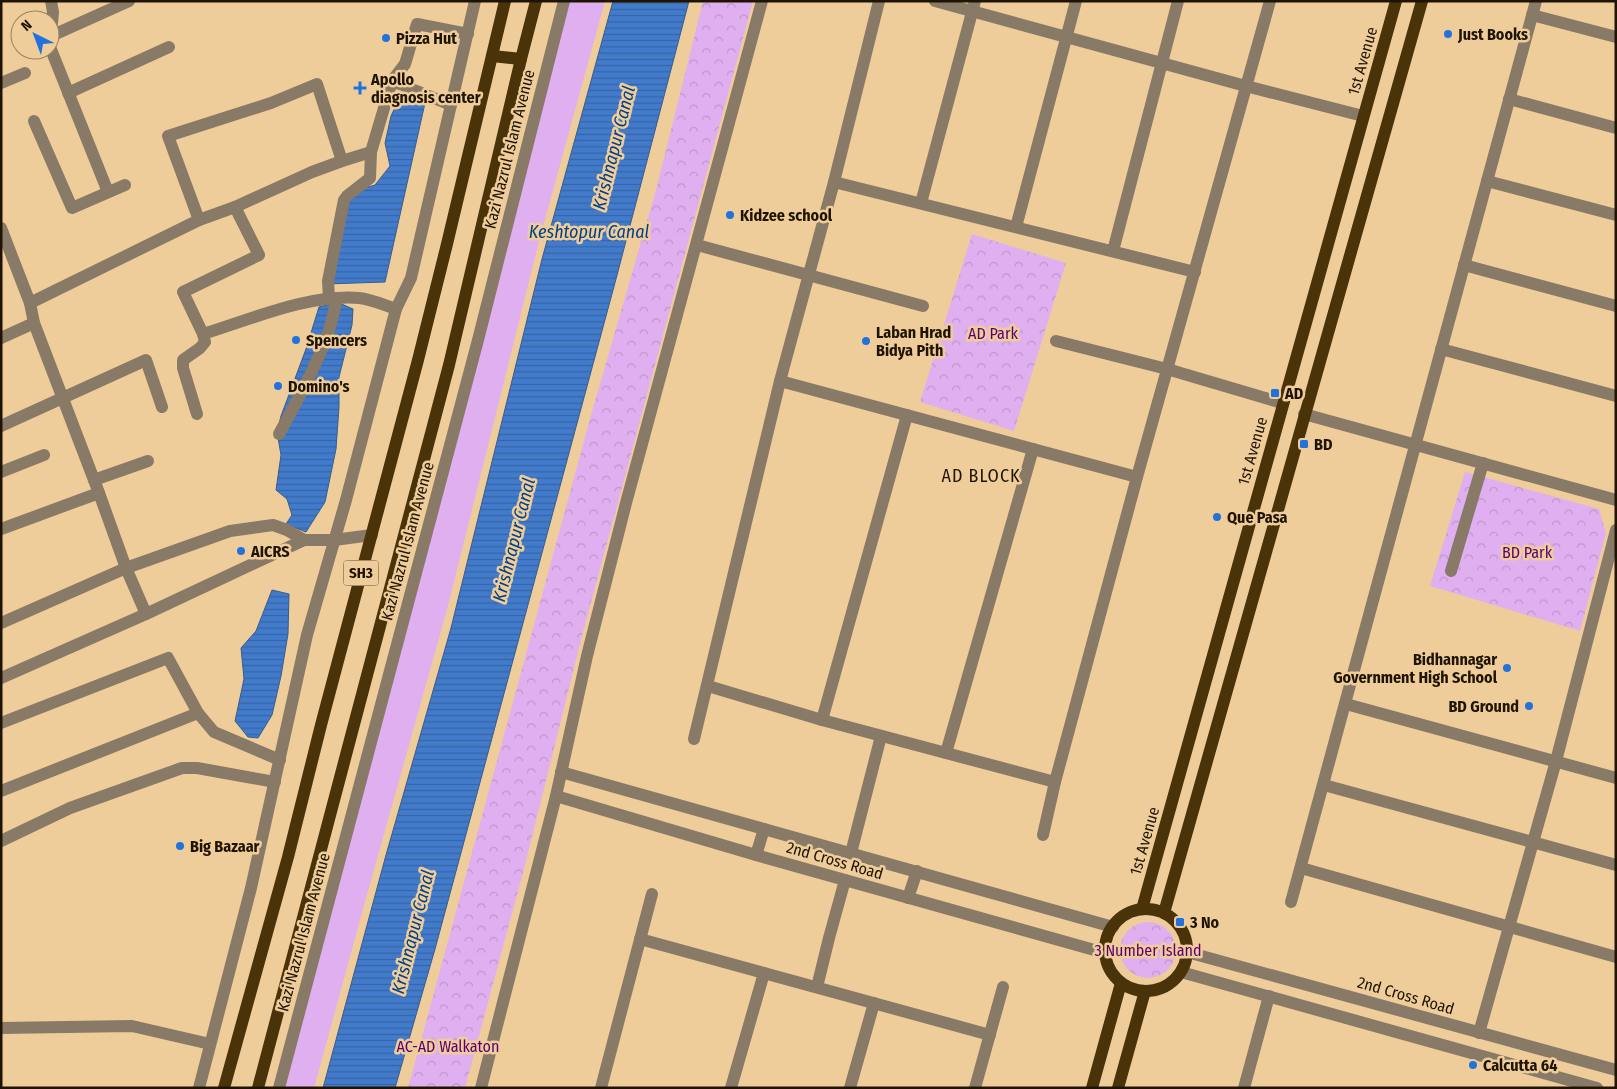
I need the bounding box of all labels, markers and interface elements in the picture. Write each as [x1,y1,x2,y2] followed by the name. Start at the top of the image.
[10,10,60,60] north arrow
[18,17,35,35] text: N
[1344,25,1381,97] street label: 1st Avenue
[1457,25,1528,44] place label: Just Books
[1442,28,1454,40] marker: Just Books
[396,29,457,48] place label: Pizza Hut
[380,32,392,44] marker: Pizza Hut
[481,68,538,231] street label: Kazi Nazrul Islam Avenue
[370,70,481,107] place label: Apollo diagnosis center
[353,81,367,95] marker: Apollo diagnosis center
[588,84,640,212] water label: Krishnapur Canal
[740,206,833,225] place label: Kidzee school
[724,209,736,221] marker: Kidzee school
[529,221,650,243] water label: Keshtopur Canal
[876,323,951,360] place label: Laban Hrad Bidya Pith
[968,324,1018,343] park label: AD Park
[306,331,367,350] place label: Spencers
[290,334,302,346] marker: Spencers
[860,335,872,347] marker: Laban Hrad Bidya Pith
[288,377,350,396] place label: Domino's
[272,380,284,392] marker: Domino's
[1284,384,1304,403] place label: AD
[1269,387,1281,399] marker: AD
[1234,415,1271,487] street label: 1st Avenue
[1314,435,1333,454] place label: BD
[1298,438,1310,450] marker: BD
[377,460,438,622] street label: Kazi Nazrul Islam Avenue
[941,465,1021,487] district label: AD BLOCK
[488,476,540,604] water label: Krishnapur Canal
[1227,508,1288,527] place label: Que Pasa
[1211,511,1223,523] marker: Que Pasa
[250,542,290,561] place label: AICRS
[1502,543,1553,562] park label: BD Park
[235,545,247,557] marker: AICRS
[344,560,378,586] road number: SH3
[1333,650,1498,687] place label: Bidhannagar Government High School
[1501,662,1513,674] marker: Bidhannagar Government High School
[1448,697,1519,716] place label: BD Ground
[1523,700,1535,712] marker: BD Ground
[1126,805,1163,877] street label: 1st Avenue
[190,837,260,856] place label: Big Bazaar
[784,838,885,883] street label: 2nd Cross Road
[174,840,186,852] marker: Big Bazaar
[273,851,334,1013] street label: Kazi Nazrul Islam Avenue
[387,868,439,996] water label: Krishnapur Canal
[1189,913,1219,932] place label: 3 No
[1174,916,1186,928] marker: 3 No
[1094,941,1202,960] park label: 3 Number Island
[1355,973,1456,1018] street label: 2nd Cross Road
[397,1037,499,1056] park label: AC-AD Walkaton
[1483,1056,1557,1075] place label: Calcutta 64
[1467,1059,1479,1071] marker: Calcutta 64

